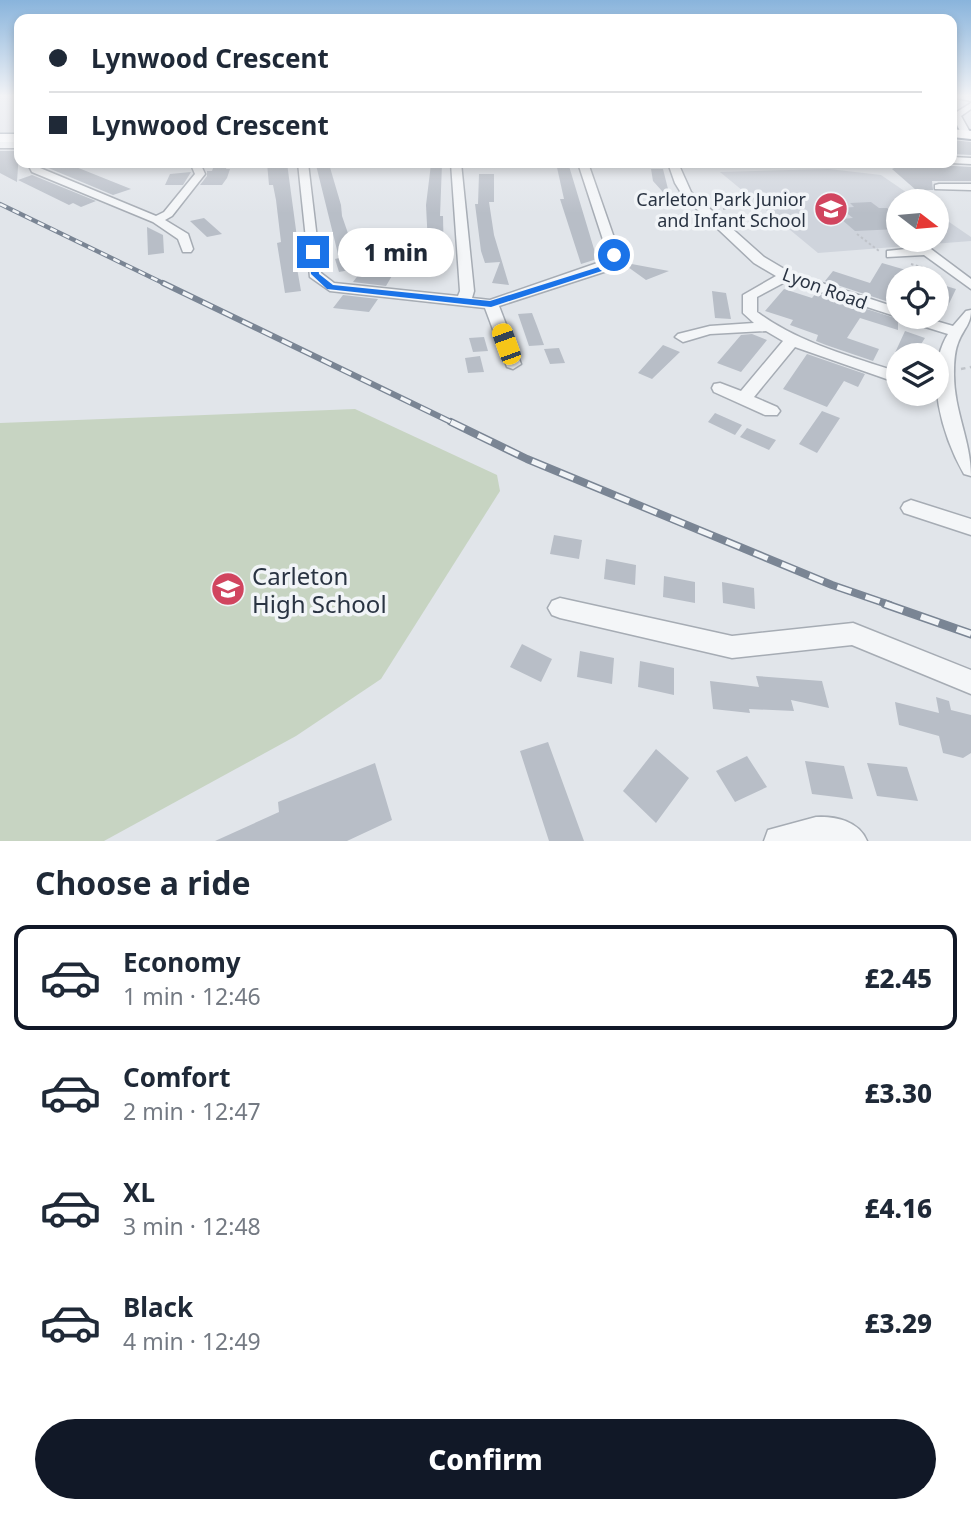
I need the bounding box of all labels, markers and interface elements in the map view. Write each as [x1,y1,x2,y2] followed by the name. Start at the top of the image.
[91,40,329,76] text: Lynwood Crescent
[91,107,329,143] text: Lynwood Crescent
[636,187,807,232] place label: Carleton Park Junior and Infant School
[886,189,948,252] north arrow
[886,189,949,406] map controls
[812,190,850,228] school or university icon: Carleton Park Junior and Infant School
[338,228,453,276] callout: 1 min
[297,236,329,268] route end
[364,236,428,268] text: 1 min
[598,239,630,271] route start
[779,262,871,314] street label: Lyon Road
[886,266,949,329] button: locate
[489,321,524,367] car
[886,343,949,406] button: layers
[252,559,387,620] place label: Carleton High School
[209,570,247,608] school or university icon: Carleton High School
[35,861,251,904] text: Choose a ride
[123,944,241,980] text: Economy
[39,946,102,1009] icon: car
[864,960,932,996] text: £2.45
[123,980,261,1012] text: 1 min · 12:46
[123,1059,231,1095] text: Comfort
[39,1061,102,1124] icon: car
[864,1075,932,1111] text: £3.30
[123,1095,261,1127] text: 2 min · 12:47
[123,1174,155,1210] text: XL
[39,1176,102,1239] icon: car
[864,1190,932,1226] text: £4.16
[123,1210,261,1242] text: 3 min · 12:48
[123,1289,193,1325] text: Black
[39,1291,102,1354] icon: car
[864,1305,932,1341] text: £3.29
[123,1325,261,1357] text: 4 min · 12:49
[35,1419,936,1499] button: Confirm

